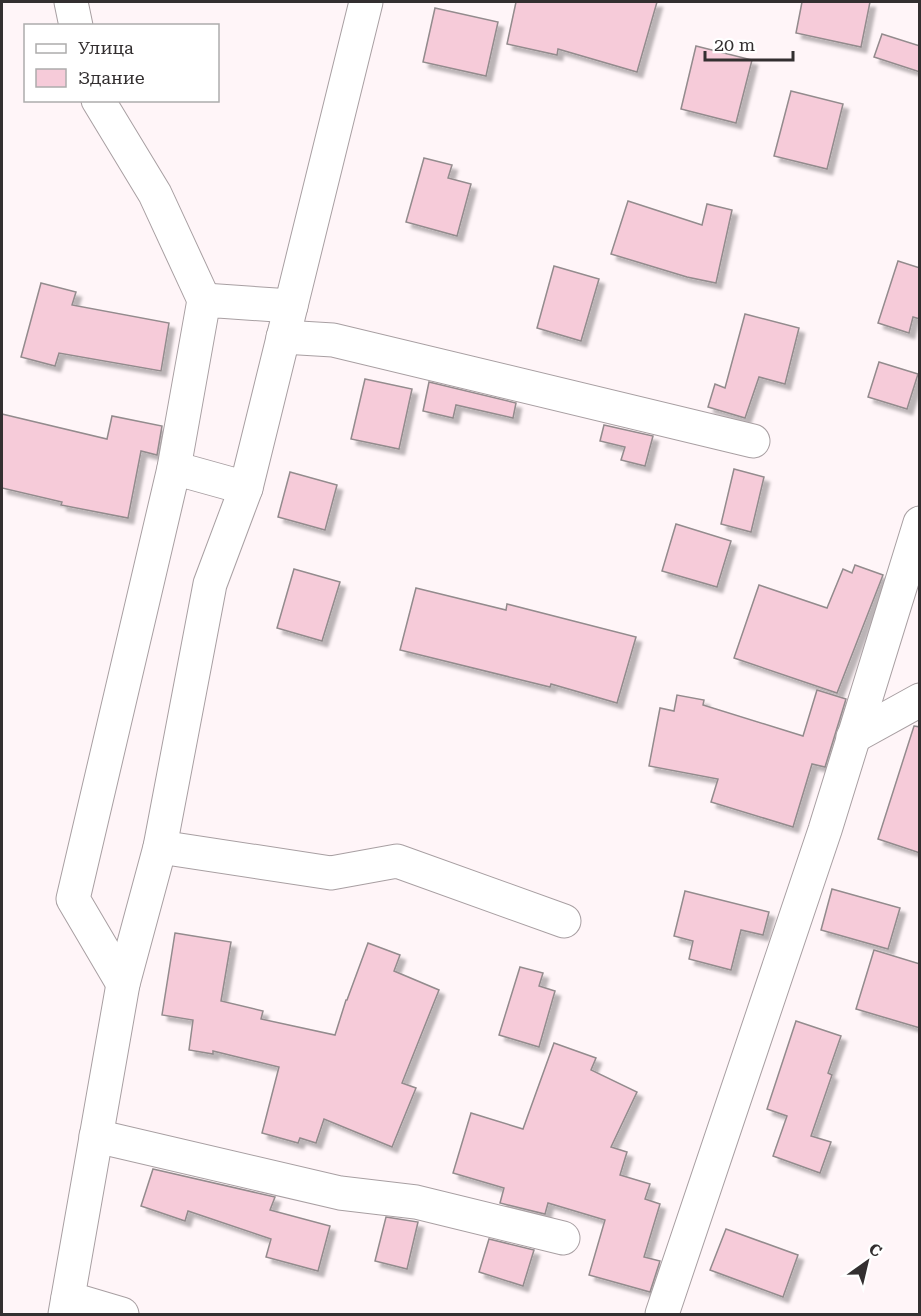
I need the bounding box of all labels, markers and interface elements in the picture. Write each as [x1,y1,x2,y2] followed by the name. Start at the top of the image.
[24,24,219,102] legend
[705,24,794,62] scale bar
[714,34,755,55] text: 20 m
[78,37,134,58] text: Улица
[78,67,145,88] text: Здание
[837,1232,897,1292] north arrow
[865,1239,885,1261] text: С

